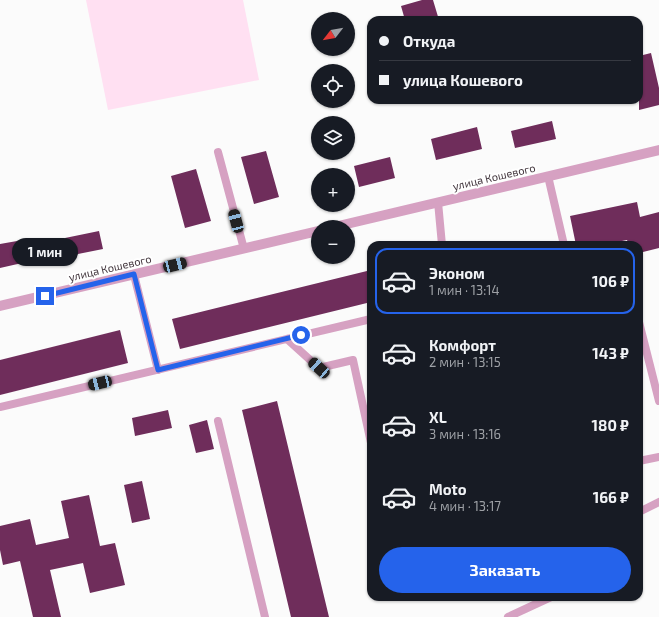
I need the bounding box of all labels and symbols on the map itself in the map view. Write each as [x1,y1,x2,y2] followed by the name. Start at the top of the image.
[311,12,355,56] north arrow
[451,161,537,193] street label: улица Кошевого
[227,208,245,234] car
[12,238,78,266] callout: 1 мин
[67,252,153,284] street label: улица Кошевого
[162,256,188,274] car
[36,287,54,305] route end
[292,326,310,344] route start
[306,356,332,380] car
[87,374,113,392] car

